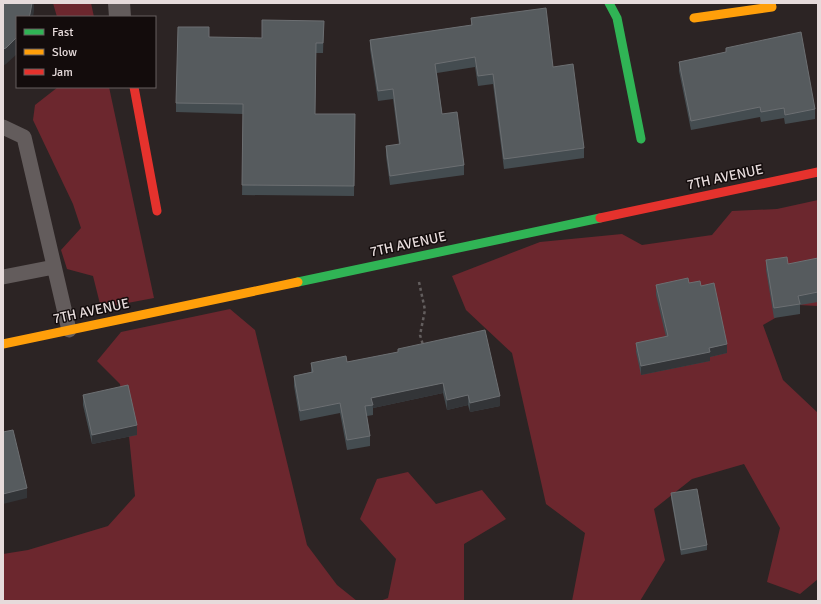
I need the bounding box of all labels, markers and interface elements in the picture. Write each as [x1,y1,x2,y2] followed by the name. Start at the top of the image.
[16,16,156,88] legend
[52,25,73,40] text: Fast
[52,45,77,60] text: Slow
[52,65,73,80] text: Jam
[685,161,765,193] street label: 7TH AVENUE
[368,228,448,260] street label: 7TH AVENUE
[51,295,131,327] street label: 7TH AVENUE

